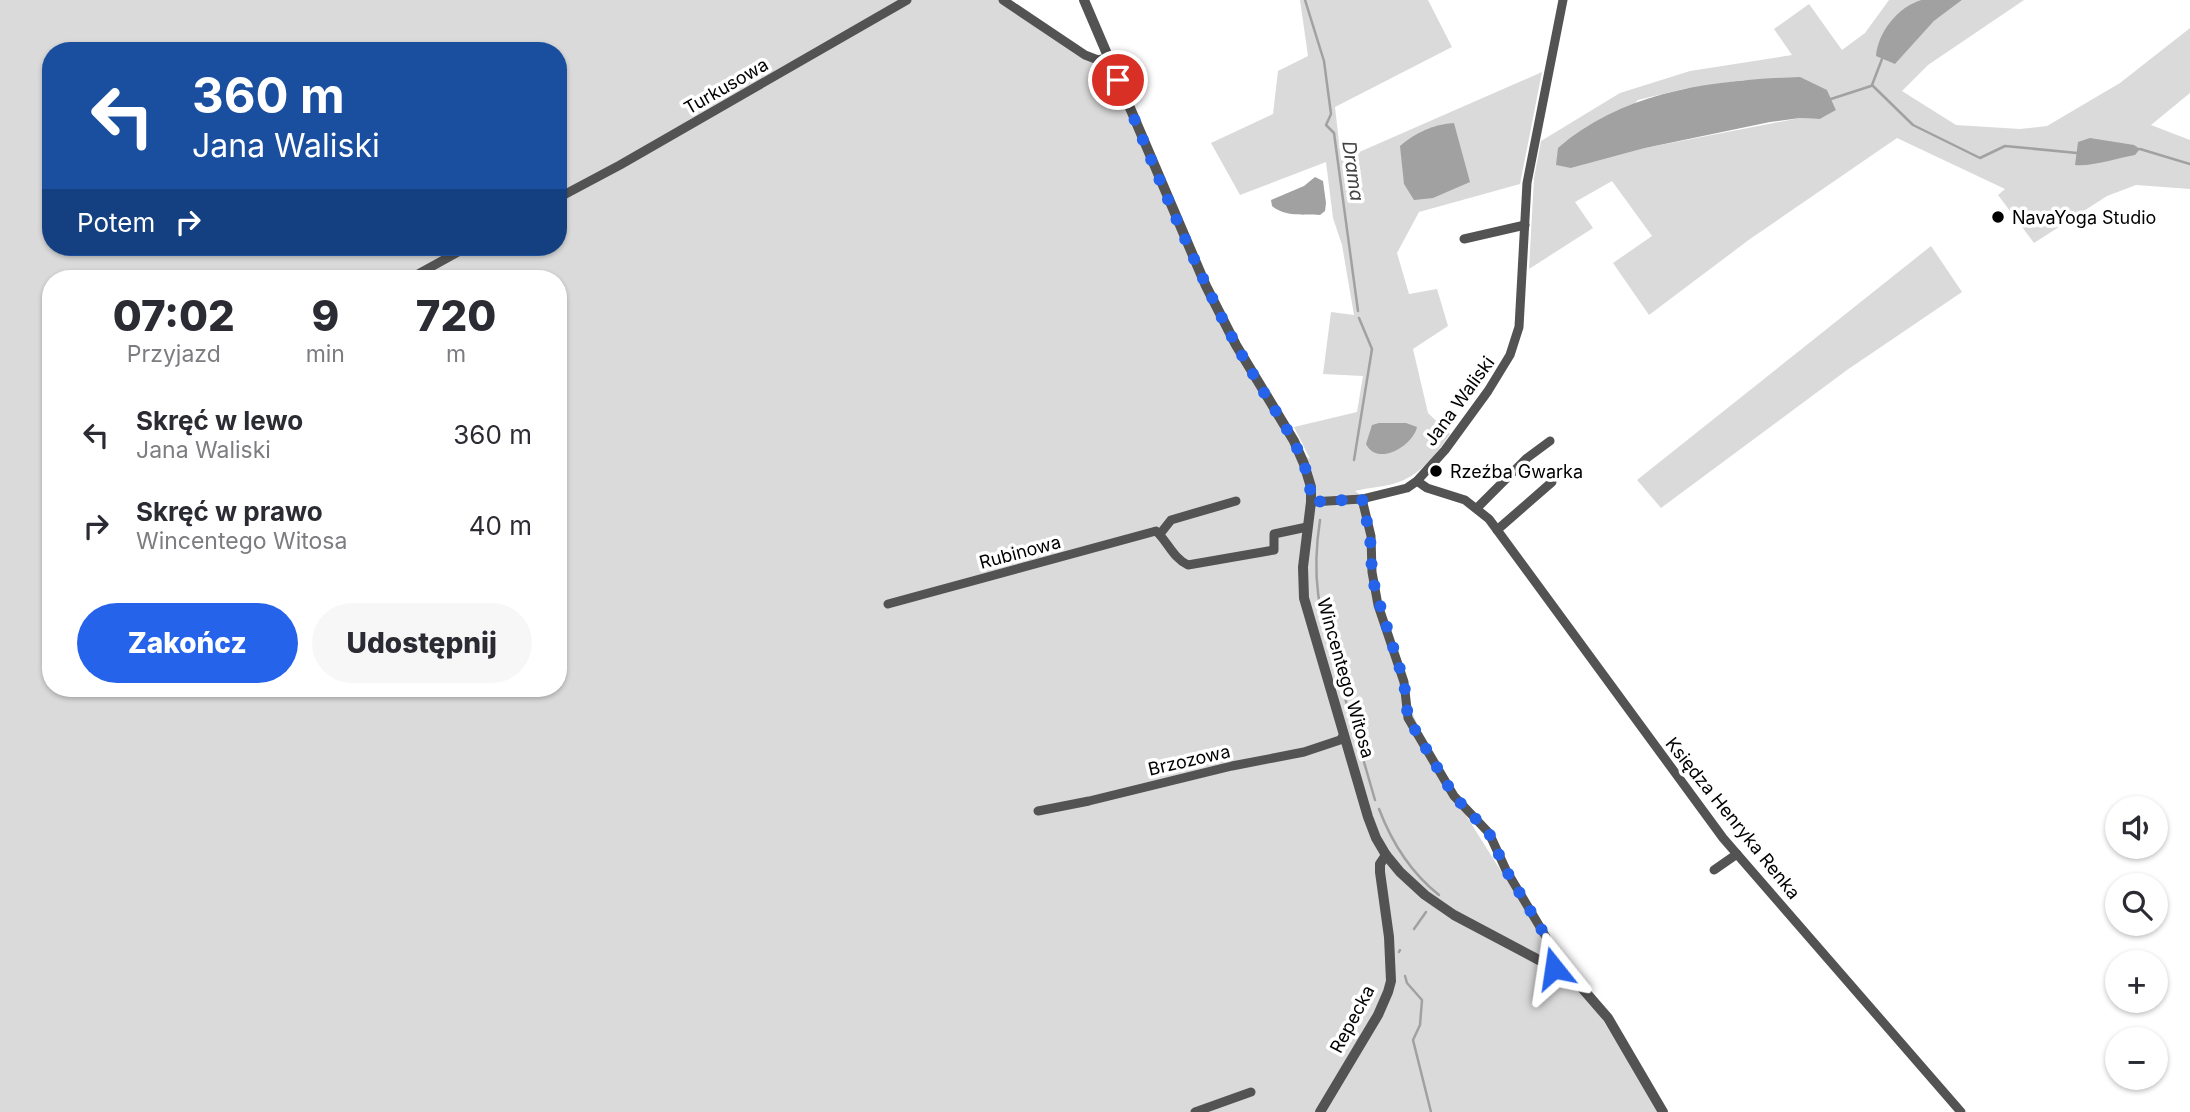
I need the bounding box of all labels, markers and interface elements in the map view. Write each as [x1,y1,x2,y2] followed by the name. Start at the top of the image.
[1088,50,1148,110] pin
[680,54,772,118] street label: Turkusowa
[1099,61,1137,99] icon: arrive
[192,66,345,125] text: 360 m
[77,70,168,161] icon: left
[192,126,380,165] text: Jana Waliski
[1337,139,1369,203] water label: Drama
[169,203,207,241] icon: right
[77,207,155,238] text: Potem
[2012,207,2156,228] place label: NavaYoga Studio
[1990,209,2006,225] marker: NavaYoga Studio
[113,290,235,341] text: 07:02
[311,290,339,341] text: 9
[416,290,496,341] text: 720
[127,340,221,368] text: Przyjazd
[306,340,345,368] text: min
[446,340,466,368] text: m
[1419,352,1499,450] street label: Jana Waliski
[136,405,303,436] text: Skręć w lewo
[77,416,115,454] icon: left
[453,419,532,450] text: 360 m
[136,436,271,464] text: Jana Waliski
[1450,461,1583,482] place label: Rzeźba Gwarka
[1428,463,1444,479] marker: Rzeźba Gwarka
[136,496,323,527] text: Skręć w prawo
[77,507,115,545] icon: right
[469,510,532,541] text: 40 m
[136,527,347,555] text: Wincentego Witosa
[977,531,1063,573] street label: Rubinowa
[1313,596,1379,760] street label: Wincentego Witosa
[77,603,298,683] button: Zakończ
[312,603,532,683] button: Udostępnij
[1661,733,1805,903] street label: Księdza Henryka Renka
[1146,740,1232,780] street label: Brzozowa
[2105,796,2168,1090] map controls
[2105,796,2168,859] button: sound
[2105,873,2168,936] button: search
[1517,931,1591,1005] position arrow
[2105,950,2168,1013] button: +
[1325,982,1379,1056] street label: Repecka
[2105,1027,2168,1090] button: −

